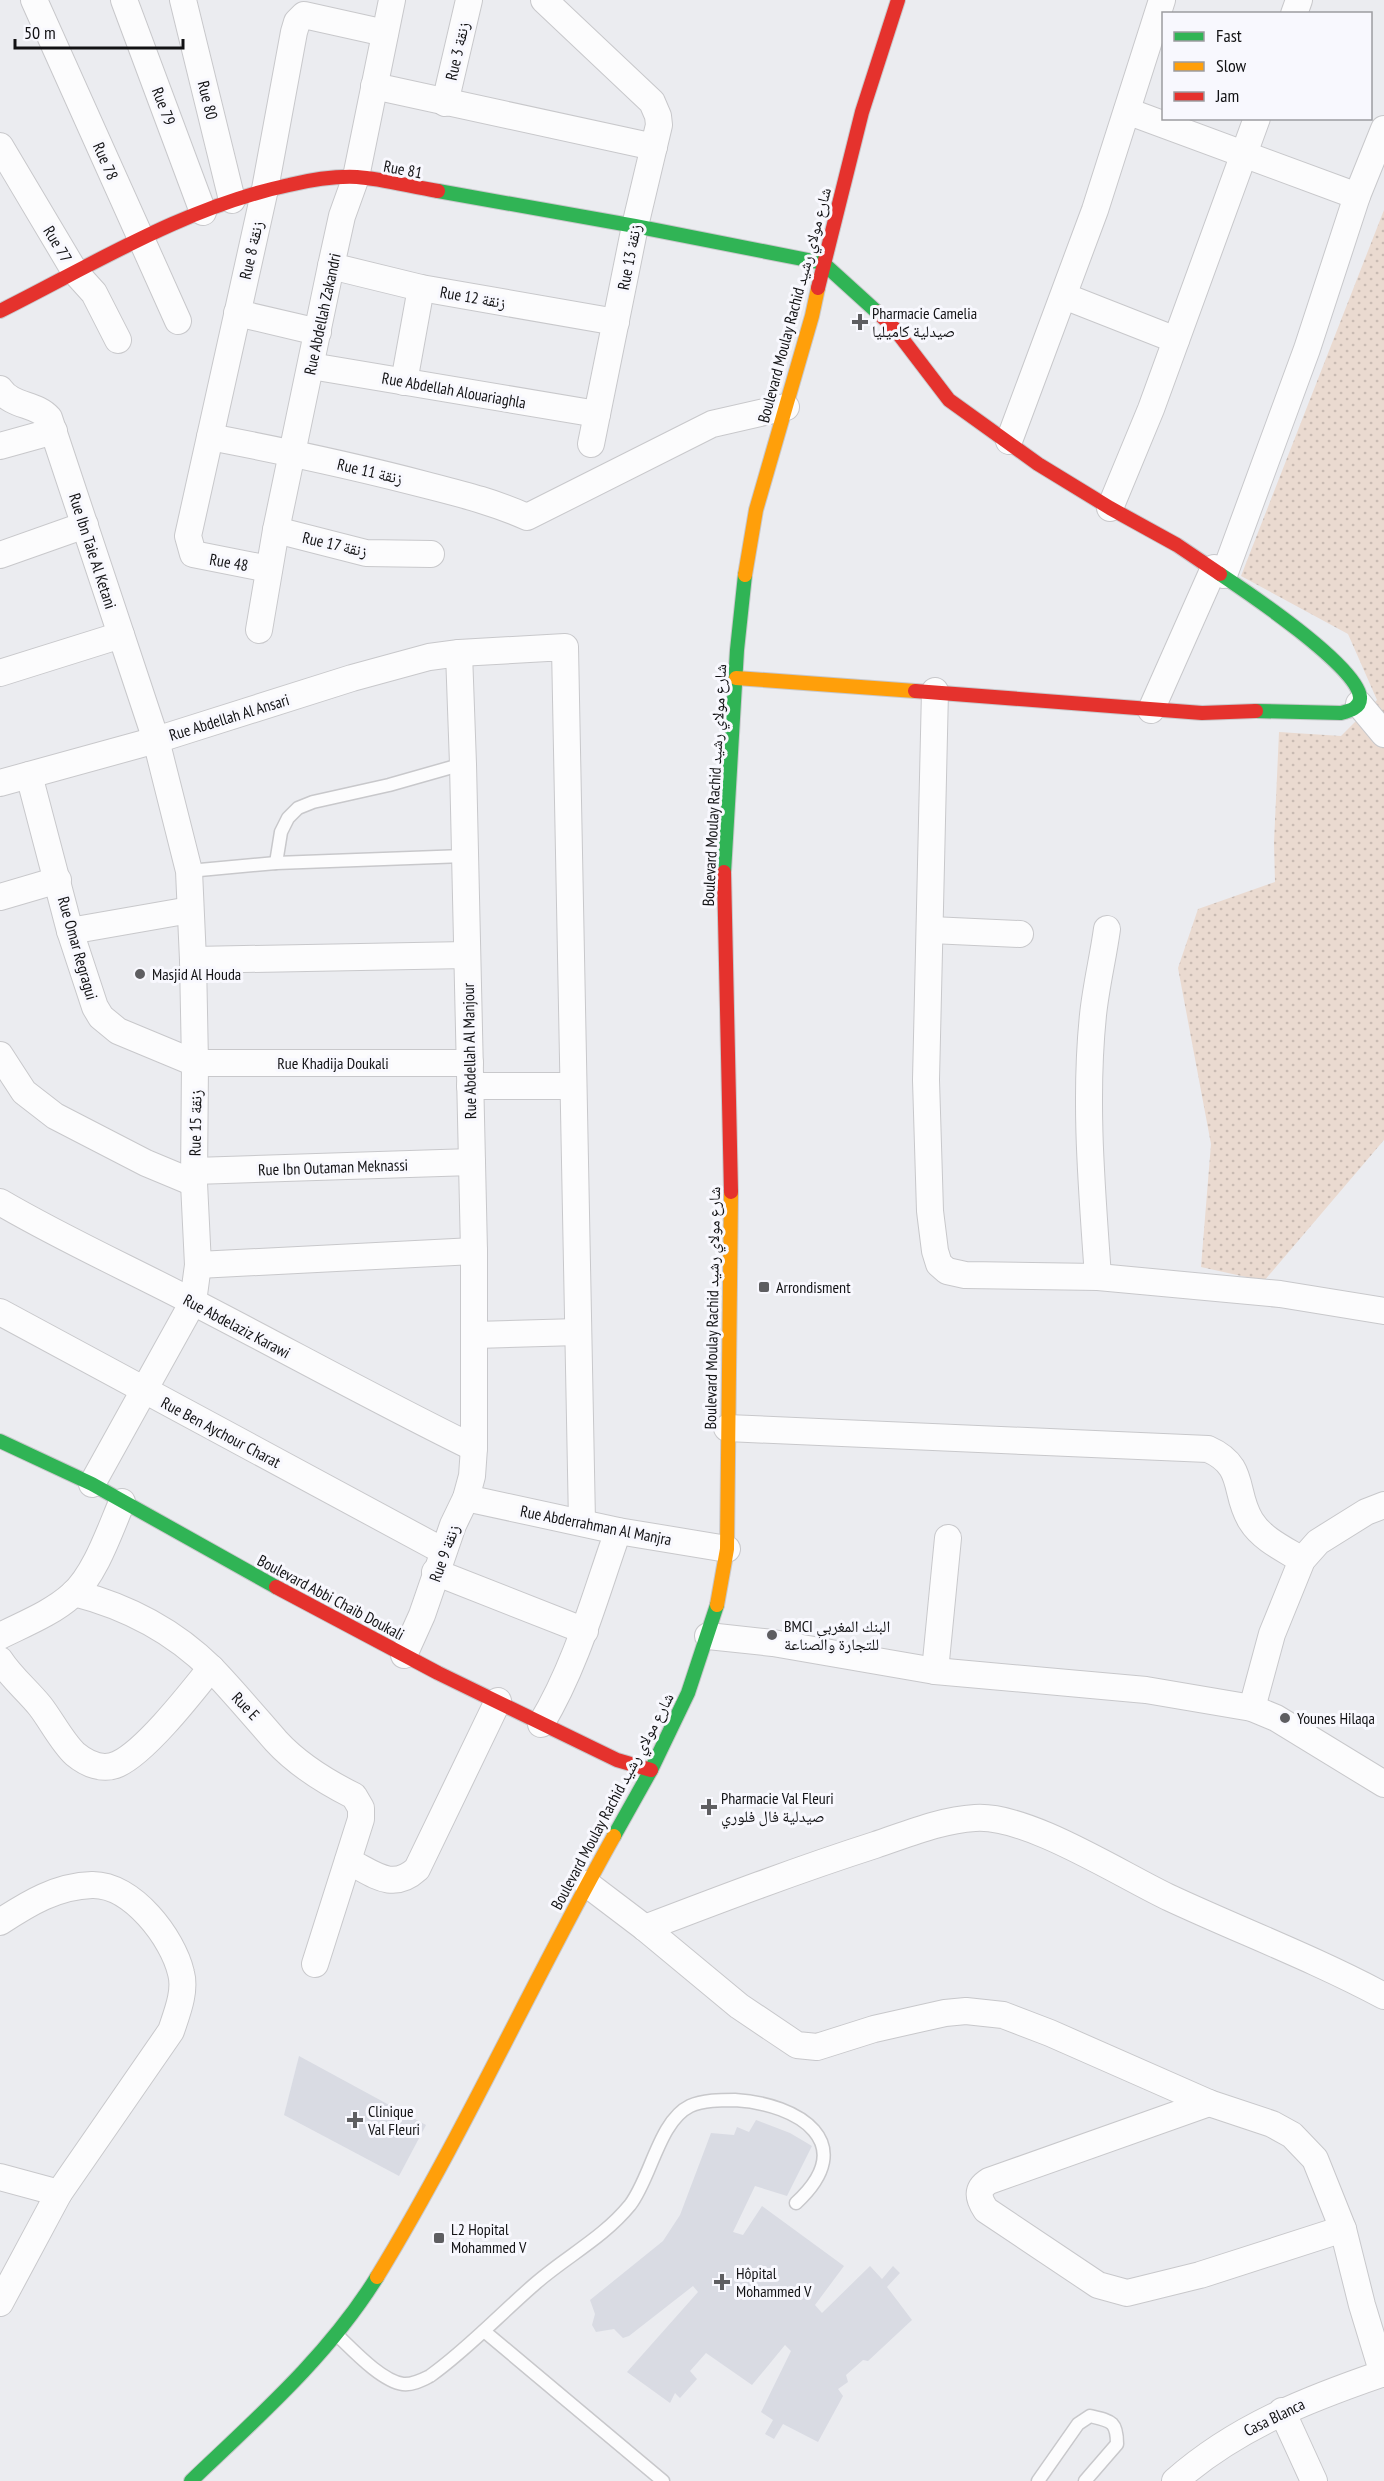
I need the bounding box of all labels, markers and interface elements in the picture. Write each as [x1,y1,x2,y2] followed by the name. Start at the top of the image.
[15,12,183,50] scale bar
[1162,12,1372,120] legend
[441,20,473,82] street label: Rue 3 زنقة
[24,21,56,44] text: 50 m
[1216,24,1242,47] text: Fast
[1216,54,1247,77] text: Slow
[194,79,222,121] street label: Rue 80
[148,84,180,128] street label: Rue 79
[1215,84,1239,107] text: Jam
[89,139,123,183] street label: Rue 78
[382,155,424,183] street label: Rue 81
[753,185,838,426] street label: Boulevard Moulay Rachid شارع مولاي رشيد
[235,219,267,281] street label: Rue 8 زنقة
[39,222,77,266] street label: Rue 77
[613,222,645,292] street label: Rue 13 زنقة
[299,251,345,377] street label: Rue Abdellah Zakandri
[439,281,507,313] street label: Rue 12 زنقة
[872,303,977,341] place label: Pharmacie Camelia صيدلية كاميليا
[853,315,867,329] marker: Pharmacie Camelia صيدلية كاميليا
[380,367,528,413] street label: Rue Abdellah Alouariaghla
[335,454,405,488] street label: Rue 11 زنقة
[65,491,121,611] street label: Rue Ibn Taie Al Ketani
[301,527,369,561] street label: Rue 17 زنقة
[208,549,250,575] street label: Rue 48
[698,663,733,907] street label: Boulevard Moulay Rachid شارع مولاي رشيد
[166,689,292,745] street label: Rue Abdellah Al Ansari
[54,894,102,1002] street label: Rue Omar Regragui
[152,964,241,984] place label: Masjid Al Houda
[133,967,147,981] marker: Masjid Al Houda
[458,982,480,1119] street label: Rue Abdellah Al Manjour
[277,1053,389,1073] street label: Rue Khadija Doukali
[184,1090,206,1156] street label: Rue 15 زنقة
[258,1154,408,1180] street label: Rue Ibn Outaman Meknassi
[700,1186,727,1430] street label: Boulevard Moulay Rachid شارع مولاي رشيد
[776,1277,851,1297] place label: Arrondisment
[757,1280,771,1294] marker: Arrondisment
[180,1289,294,1363] street label: Rue Abdelaziz Karawi
[158,1392,285,1472] street label: Rue Ben Aychour Charat
[519,1501,673,1549] street label: Rue Abderrahman Al Manjra
[424,1522,464,1584] street label: Rue 9 زنقة
[254,1550,408,1644] street label: Boulevard Abbi Chaib Doukali
[784,1616,890,1654] place label: BMCI البنك المغربي للتجارة والصناعة
[765,1628,779,1642] marker: BMCI البنك المغربي للتجارة والصناعة
[228,1688,264,1724] street label: Rue E
[546,1689,681,1914] street label: Boulevard Moulay Rachid شارع مولاي رشيد
[1297,1708,1375,1728] place label: Younes Hilaqa
[1278,1711,1292,1725] marker: Younes Hilaqa
[721,1788,834,1829] place label: Pharmacie Val Fleuri صيدلية فال فلوري
[702,1800,716,1814] marker: Pharmacie Val Fleuri صيدلية فال فلوري
[367,2101,420,2139] place label: Clinique Val Fleuri
[346,2111,364,2129] marker: Clinique Val Fleuri
[451,2219,527,2257] place label: L2 Hopital Mohammed V
[432,2231,446,2245] marker: L2 Hopital Mohammed V
[736,2263,812,2301] place label: Hôpital Mohammed V
[713,2273,731,2291] marker: Hôpital Mohammed V
[1240,2394,1308,2440] street label: Casa Blanca

